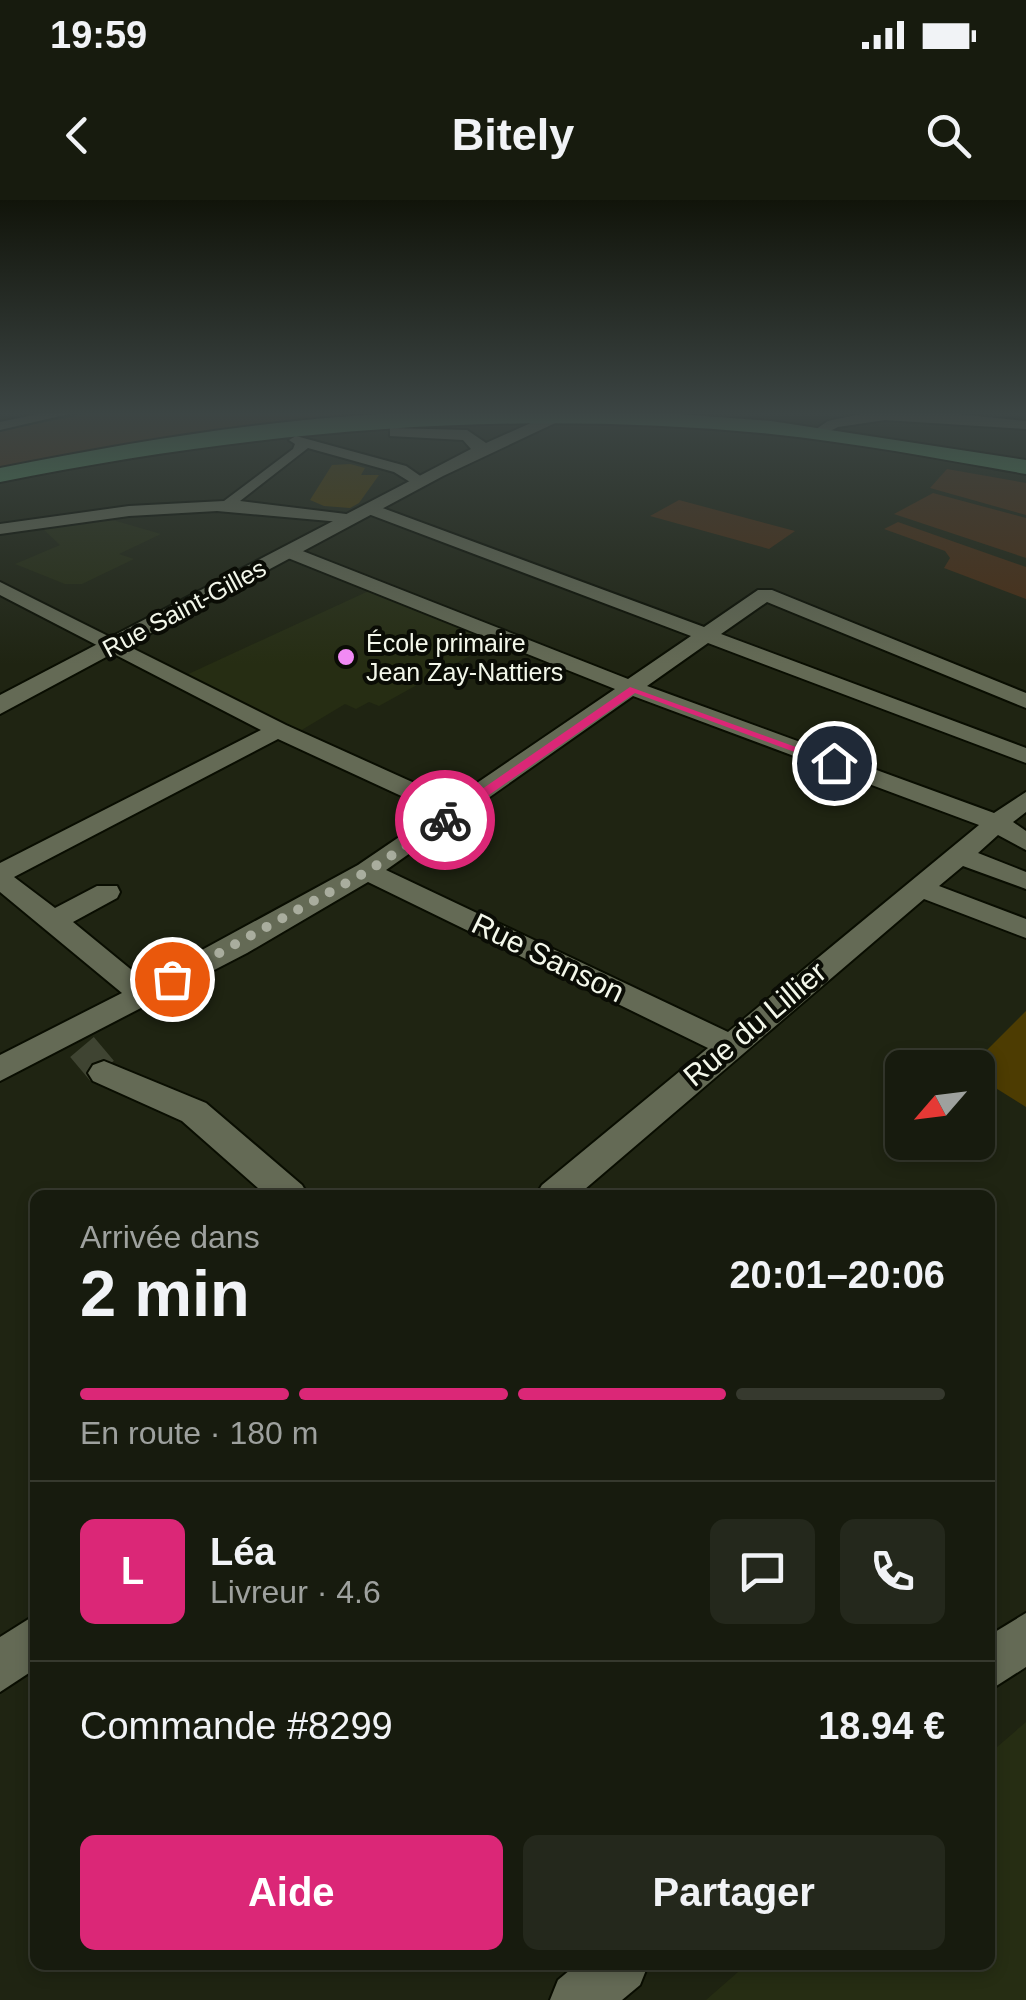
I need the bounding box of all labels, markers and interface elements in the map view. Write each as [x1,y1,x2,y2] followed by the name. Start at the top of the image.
[50,14,147,56] text: 19:59
[50,108,105,163] icon: back
[921,108,976,163] icon: search
[452,109,574,160] text: Bitely
[98,553,270,663] street label: Rue Saint-Gilles
[366,629,563,686] place label: École primaire Jean Zay-Nattiers
[335,646,357,668] marker: École primaire Jean Zay-Nattiers
[792,721,877,806] pin
[807,736,862,791] icon: home
[395,770,495,870] courier
[418,793,473,848] icon: bike
[467,907,630,1009] street label: Rue Sanson
[130,937,215,1022] pin
[145,952,200,1007] icon: bag
[677,955,832,1093] street label: Rue du Lillier
[885,1050,995,1160] north arrow
[885,1050,995,1160] map controls
[80,1219,260,1255] text: Arrivée dans
[729,1254,945,1296] text: 20:01–20:06
[80,1257,250,1330] text: 2 min
[80,1415,318,1451] text: En route · 180 m
[710,1519,815,1624] button: chat
[840,1519,945,1624] button: phone
[210,1531,275,1573] text: Léa
[121,1550,144,1592] text: L
[210,1574,381,1610] text: Livreur · 4.6
[80,1705,393,1747] text: Commande #8299
[818,1705,945,1747] text: 18.94 €
[80,1835,503,1950] button: Aide
[523,1835,945,1950] button: Partager

